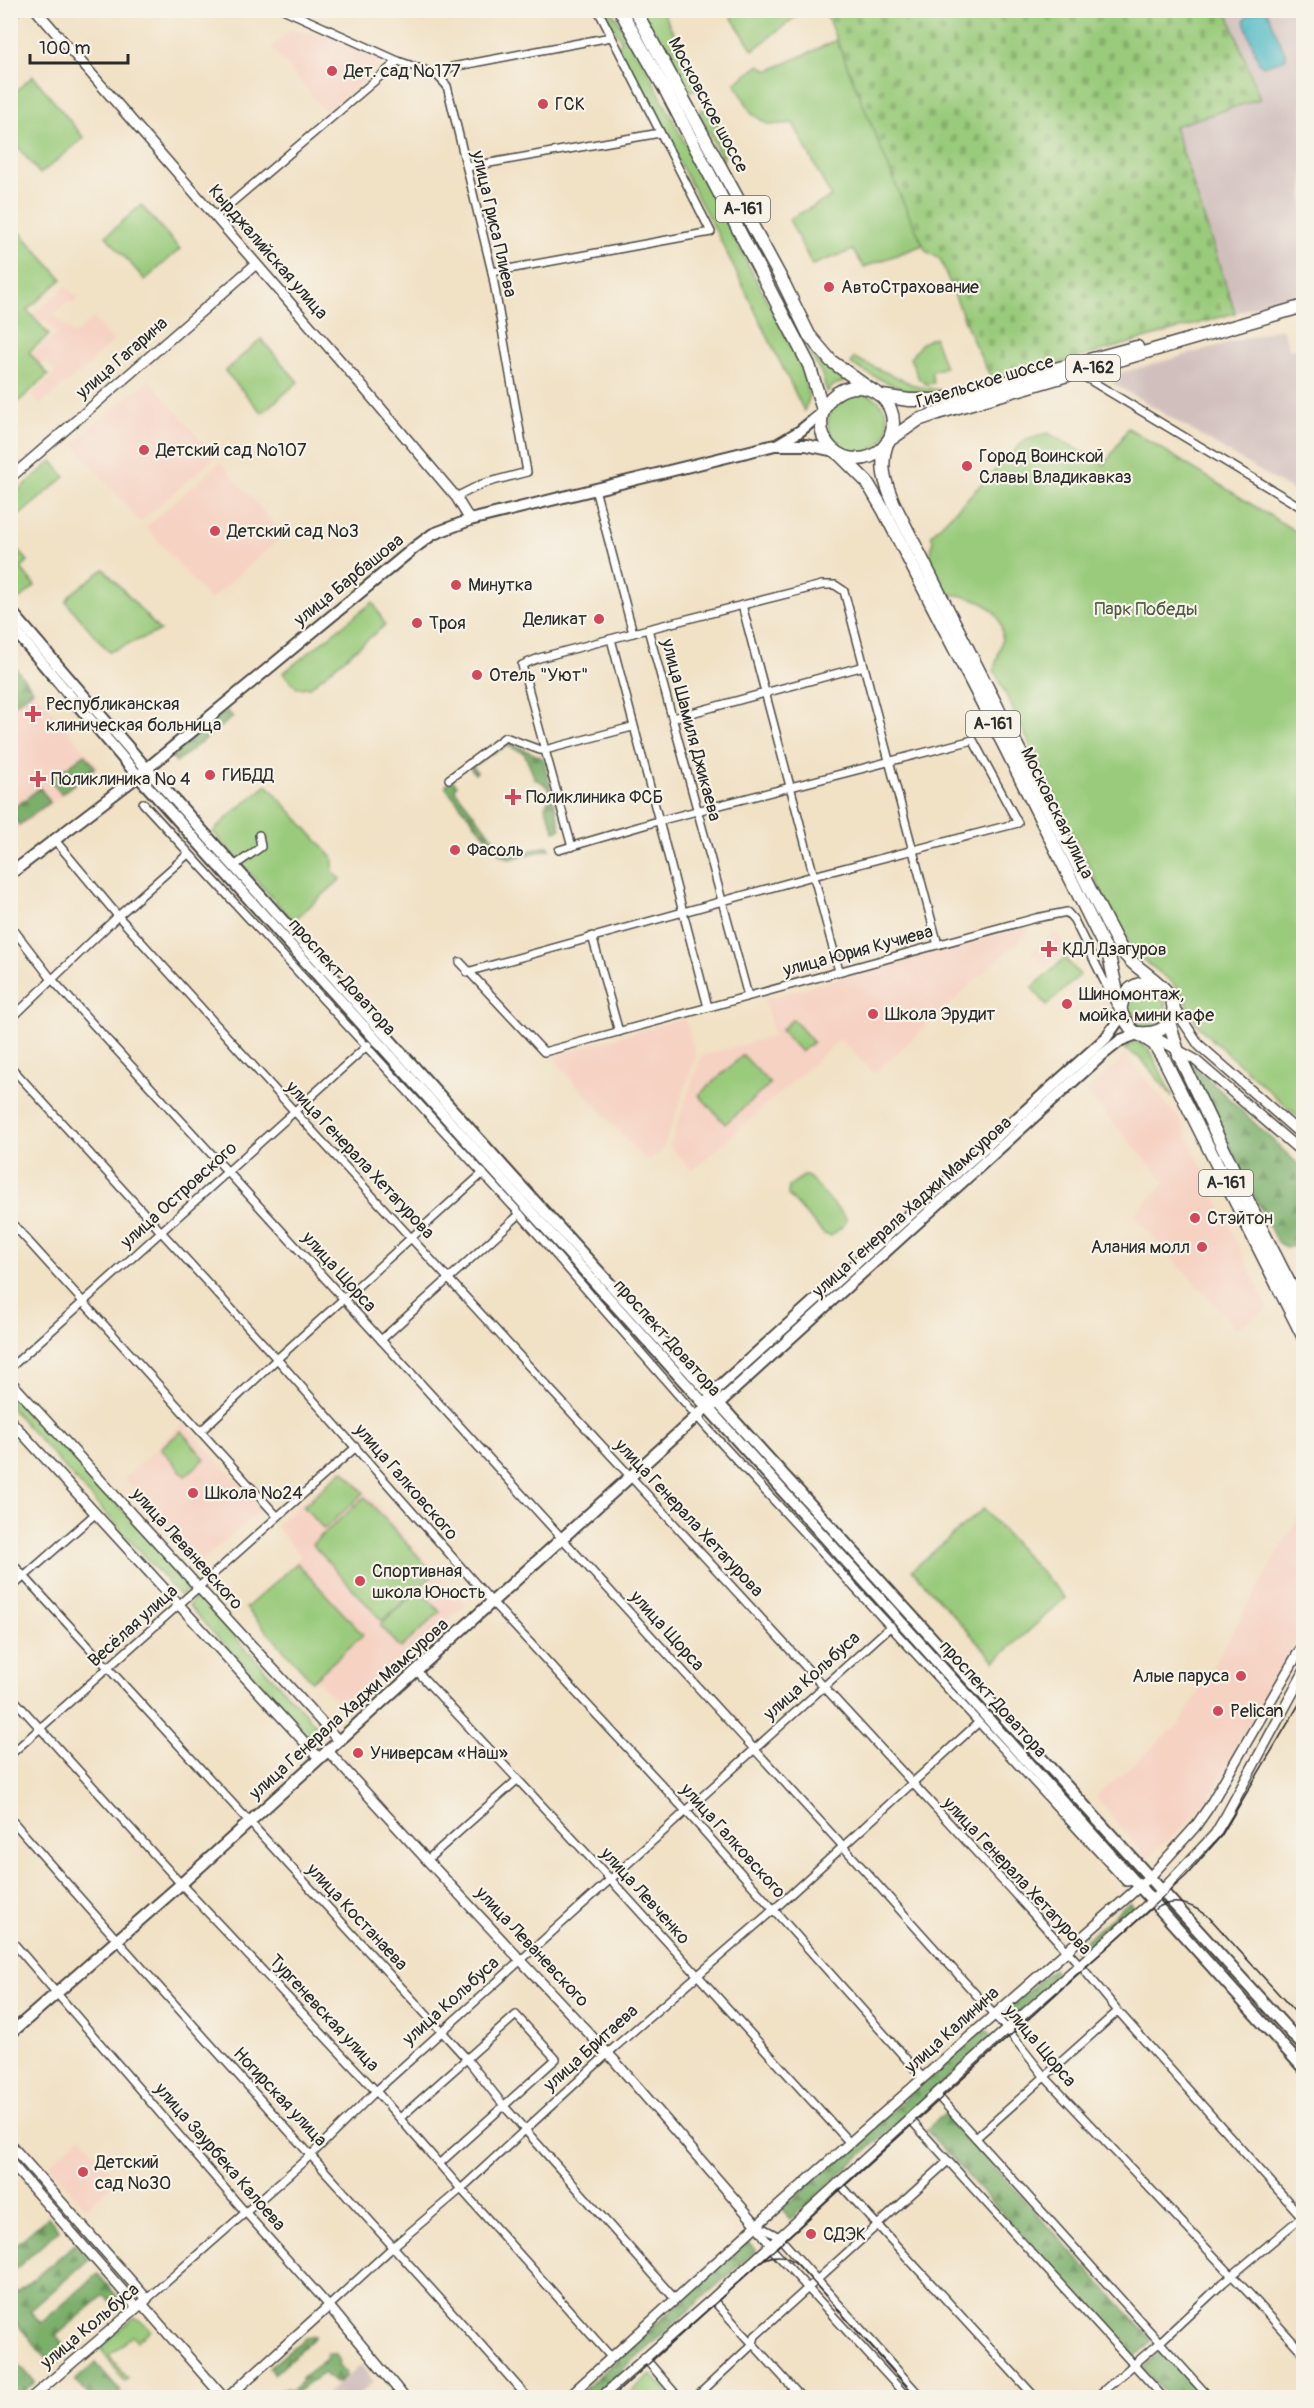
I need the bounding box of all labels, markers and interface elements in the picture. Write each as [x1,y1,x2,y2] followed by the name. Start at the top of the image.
[30,27,128,65] scale bar
[663,33,753,177] street label: Московское шоссе
[39,37,91,60] text: 100 m
[343,60,461,83] place label: Дет. сад №177
[325,64,339,78] marker: Дет. сад №177
[555,93,585,116] place label: ГСК
[536,97,550,111] marker: ГСК
[466,148,522,299] street label: улица Гриса Плиева
[203,180,333,324] street label: Кырджалийская улица
[716,196,770,222] road number: А-161
[841,276,979,299] place label: АвтоСтрахование
[822,280,836,294] marker: АвтоСтрахование
[71,312,173,405] street label: улица Гагарина
[914,350,1057,414] street label: Гизельское шоссе
[1066,355,1120,381] road number: А-162
[155,439,307,462] place label: Детский сад №107
[137,443,151,457] marker: Детский сад №107
[979,445,1132,489] place label: Город Воинской Славы Владикавказ
[960,459,974,473] marker: Город Воинской Славы Владикавказ
[226,520,359,543] place label: Детский сад №3
[208,524,222,538] marker: Детский сад №3
[289,529,409,632] street label: улица Барбашова
[468,574,532,597] place label: Минутка
[449,578,463,592] marker: Минутка
[1095,598,1197,621] park label: Парк Победы
[522,608,587,631] place label: Деликат
[429,612,466,635] place label: Троя
[592,612,606,626] marker: Деликат
[410,616,424,630] marker: Троя
[655,635,726,824] street label: улица Шамиля Джикаева
[489,664,588,687] place label: Отель "Уют"
[470,668,484,682] marker: Отель "Уют"
[46,693,221,737] place label: Республиканская клиническая больница
[24,705,42,723] marker: Республиканская клиническая больница
[966,711,1020,737] road number: А-161
[1015,743,1099,883] street label: Московская улица
[222,764,274,787] place label: ГИБДД
[51,768,191,791] place label: Поликлиника № 4
[203,768,217,782] marker: ГИБДД
[29,770,47,788] marker: Поликлиника № 4
[526,786,663,809] place label: Поликлиника ФСБ
[504,788,522,806] marker: Поликлиника ФСБ
[467,839,524,862] place label: Фасоль
[448,843,462,857] marker: Фасоль
[283,914,401,1040] street label: проспект Доватора
[780,920,936,982] street label: улица Юрия Кучиева
[1062,938,1167,961] place label: КДЛ Дзагуров
[1040,940,1058,958] marker: КДЛ Дзагуров
[1079,983,1214,1027] place label: Шиномонтаж, мойка, мини кафе
[1060,997,1074,1011] marker: Шиномонтаж, мойка, мини кафе
[885,1003,995,1026] place label: Школа Эрудит
[866,1007,880,1021] marker: Школа Эрудит
[280,1075,439,1244] street label: улица Генерала Хетагурова
[807,1111,1016,1303] street label: улица Генерала Хаджи Мамсурова
[115,1136,242,1254] street label: улица Островского
[1199,1170,1253,1196] road number: А-161
[1207,1207,1273,1230] place label: Стэйтон
[1188,1211,1202,1225] marker: Стэйтон
[296,1226,381,1317] street label: улица Щорса
[1091,1236,1190,1259] place label: Алания молл
[1195,1240,1209,1254] marker: Алания молл
[608,1275,726,1401] street label: проспект Доватора
[348,1418,463,1545] street label: улица Галковского
[609,1433,768,1602] street label: улица Генерала Хетагурова
[205,1482,303,1505] place label: Школа №24
[126,1483,248,1615] street label: улица Леваневского
[186,1486,200,1500] marker: Школа №24
[372,1560,486,1604] place label: Спортивная школа Юность
[353,1574,367,1588] marker: Спортивная школа Юность
[83,1580,183,1672] street label: Весёлая улица
[624,1585,709,1676] street label: улица Щорса
[244,1613,453,1805] street label: улица Генерала Хаджи Мамсурова
[758,1627,865,1726] street label: улица Кольбуса
[934,1636,1052,1762] street label: проспект Доватора
[1132,1665,1229,1688] place label: Алые паруса
[1234,1669,1248,1683] marker: Алые паруса
[1230,1700,1283,1723] place label: Pelican
[1211,1704,1225,1718] marker: Pelican
[370,1742,508,1765] place label: Универсам «Наш»
[351,1746,365,1760] marker: Универсам «Наш»
[675,1778,791,1904] street label: улица Галковского
[937,1791,1096,1960] street label: улица Генерала Хетагурова
[595,1842,695,1950] street label: улица Левченко
[301,1858,413,1975] street label: улица Костанаева
[470,1881,594,2012] street label: улица Леваневского
[264,1950,384,2076] street label: Тургеневская улица
[397,1952,504,2051] street label: улица Кольбуса
[899,1982,1004,2079] street label: улица Калинина
[538,1999,643,2097] street label: улица Бритаева
[998,1999,1081,2092] street label: улица Щорса
[228,2042,332,2152] street label: Ногирская улица
[149,2077,291,2236] street label: улица Заурбека Калоева
[94,2151,171,2195] place label: Детский сад №30
[76,2165,90,2179] marker: Детский сад №30
[823,2223,866,2246] place label: СДЭК
[804,2227,818,2241] marker: СДЭК
[35,2278,144,2375] street label: улица Кольбуса

